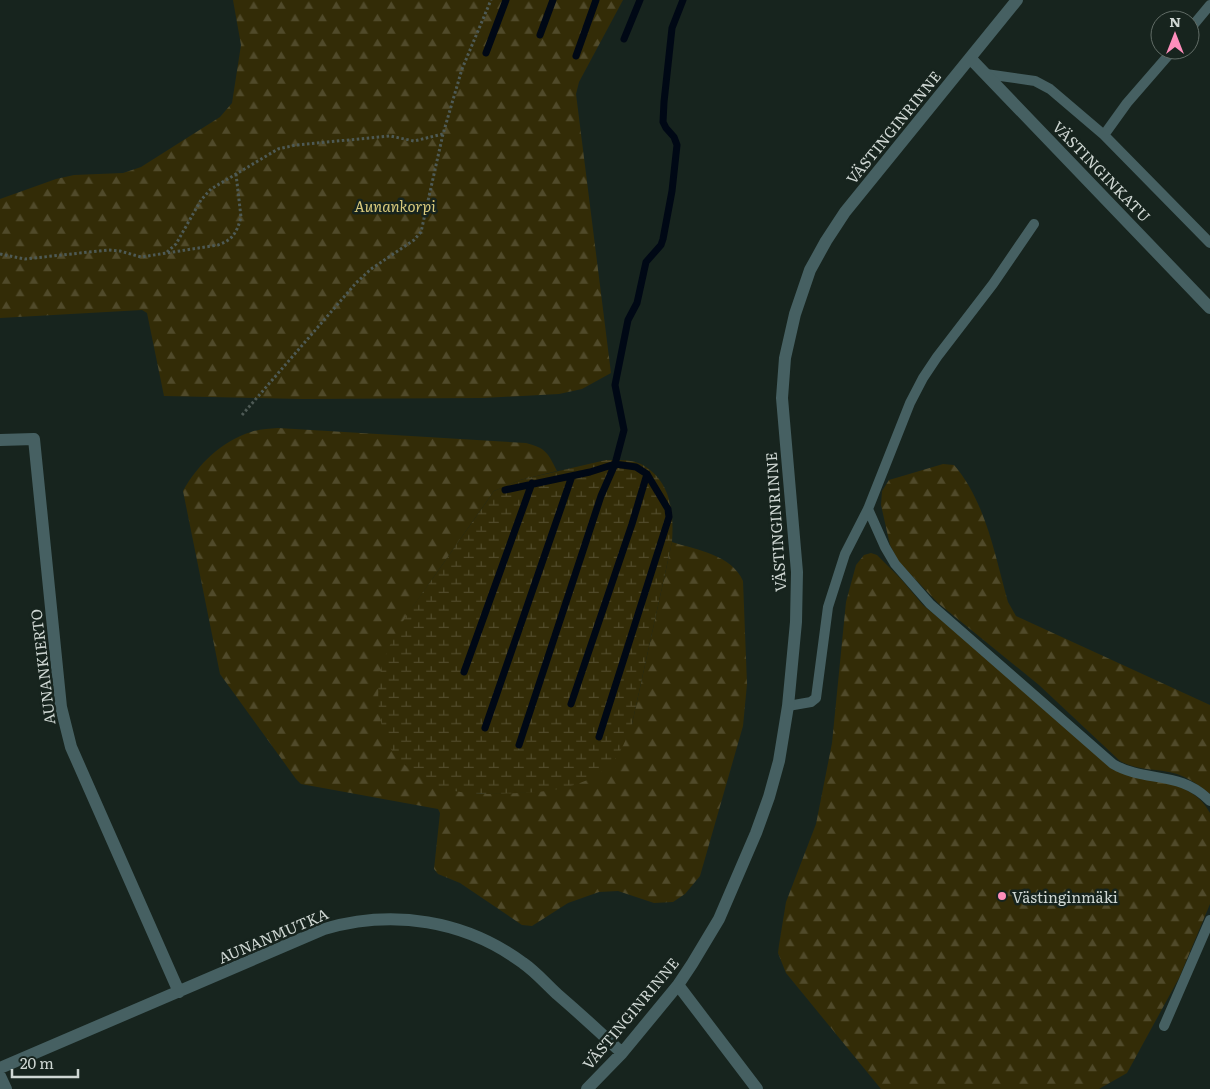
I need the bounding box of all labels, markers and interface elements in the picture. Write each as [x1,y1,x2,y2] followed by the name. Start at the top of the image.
[1150,10,1200,60] north arrow
[1169,11,1181,31] text: N
[840,65,946,189] street label: VÄSTINGINRINNE
[1048,115,1156,227] street label: VÄSTINGINKATU
[354,194,436,217] park label: Aunankorpi
[759,451,791,593] street label: VÄSTINGINRINNE
[23,608,61,726] street label: AUNANKIERTO
[1012,885,1118,908] place label: Västinginmäki
[996,890,1008,902] marker: Västinginmäki
[214,901,332,969] street label: AUNANMUTKA
[576,952,684,1074] street label: VÄSTINGINRINNE
[12,1046,79,1078] scale bar
[20,1051,54,1074] text: 20 m

